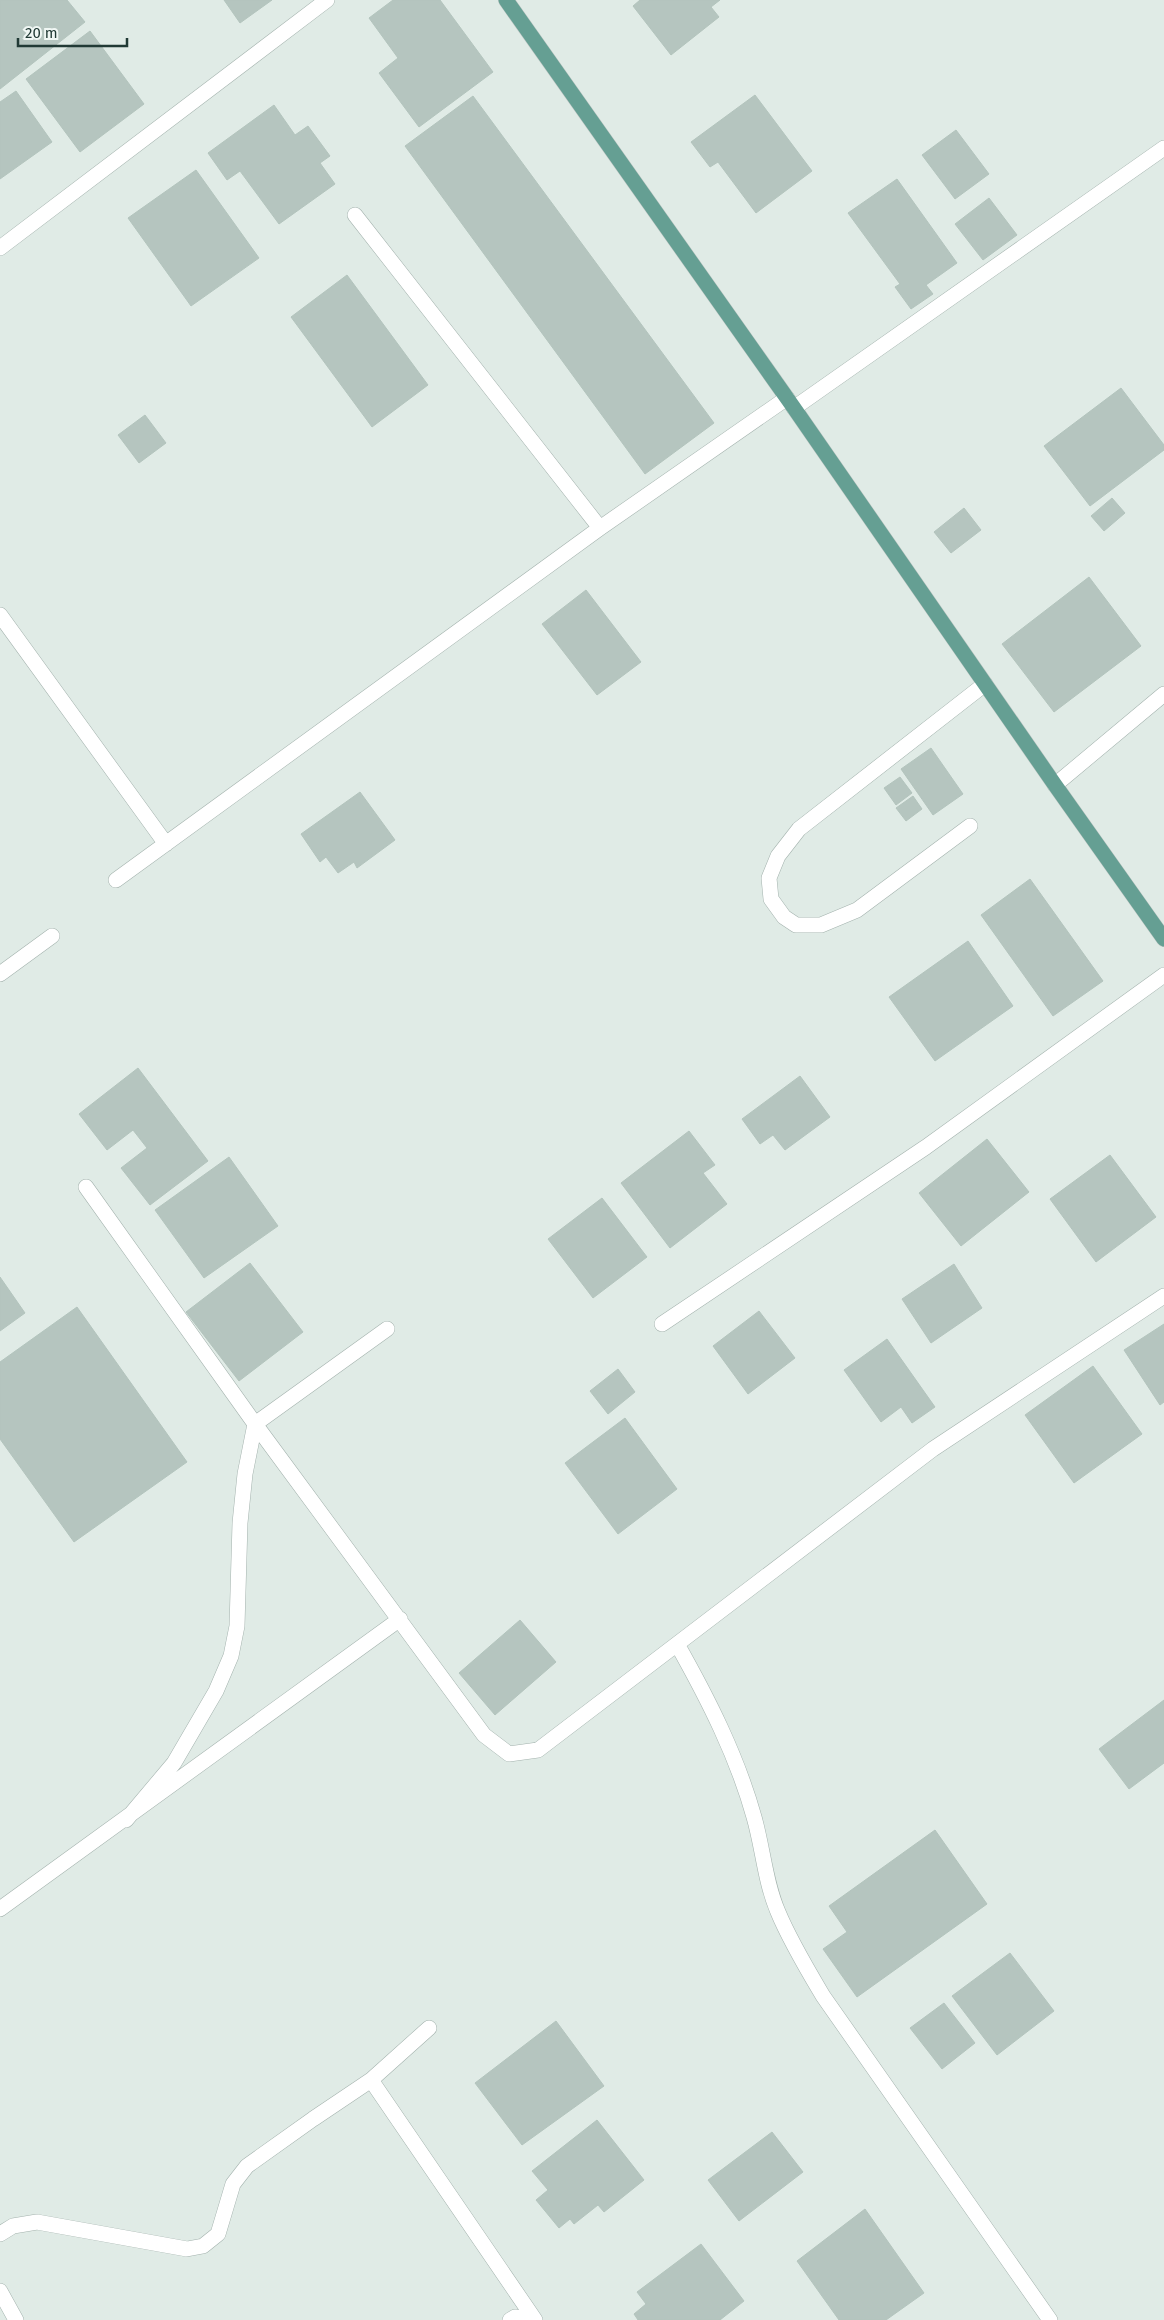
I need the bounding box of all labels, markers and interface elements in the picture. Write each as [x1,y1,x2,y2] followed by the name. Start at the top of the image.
[18,15,126,47] scale bar
[25,24,58,42] text: 20 m

